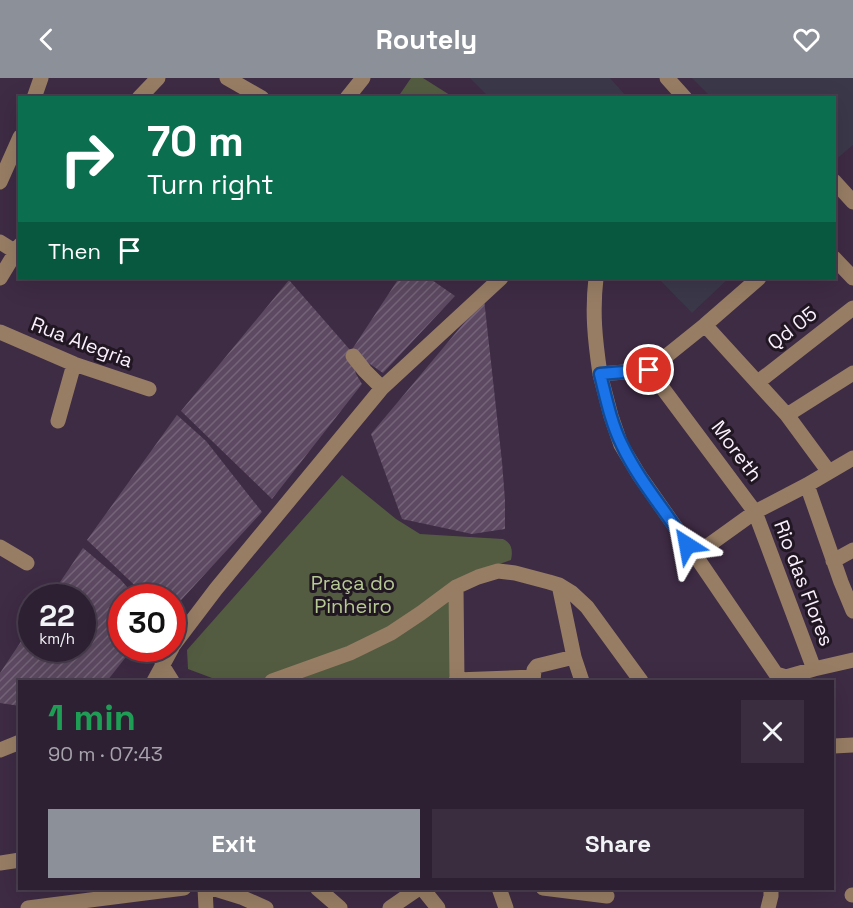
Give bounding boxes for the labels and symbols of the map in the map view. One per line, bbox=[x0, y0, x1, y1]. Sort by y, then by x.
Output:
street label: Qd 05 bbox=[762, 300, 822, 356]
street label: Rua Alegria bbox=[27, 311, 137, 373]
pin bbox=[623, 344, 674, 395]
street label: Moreth bbox=[706, 415, 768, 487]
position arrow bbox=[655, 513, 719, 577]
street label: Rio das Flores bbox=[768, 516, 840, 650]
park label: Praça do Pinheiro bbox=[311, 570, 395, 619]
speed limit sign: 30 bbox=[108, 584, 186, 662]

